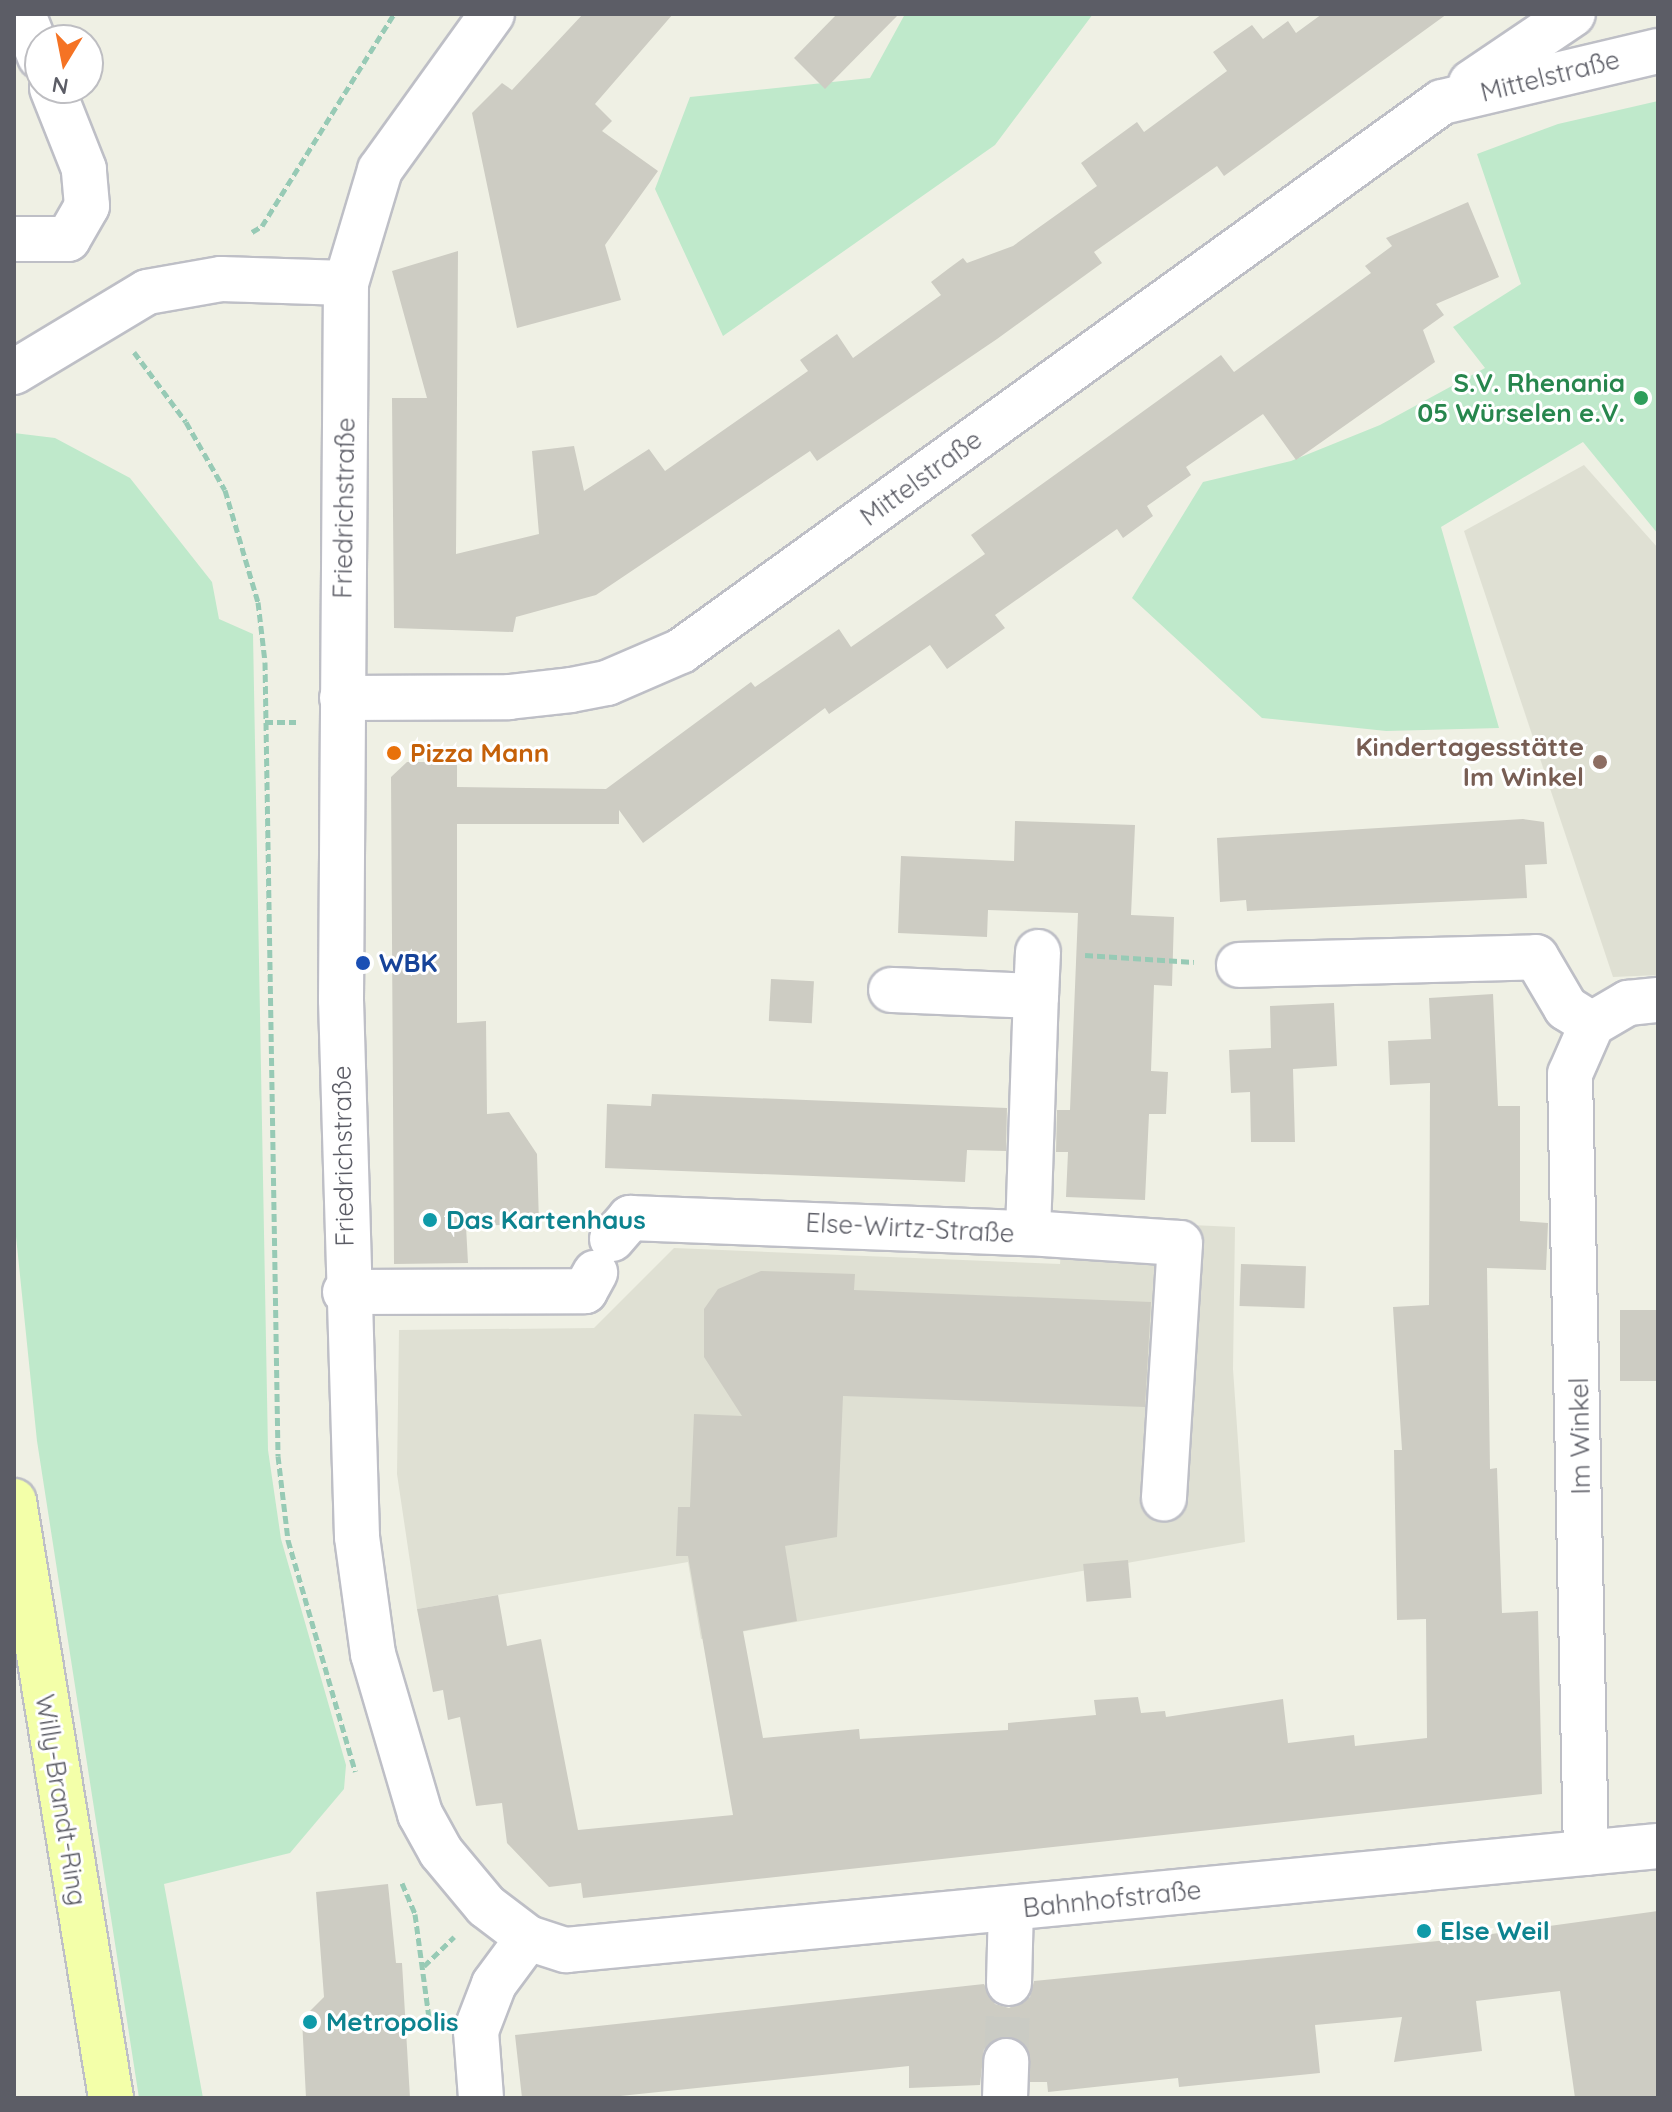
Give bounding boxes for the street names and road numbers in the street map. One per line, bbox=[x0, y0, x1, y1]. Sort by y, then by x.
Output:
street label: Mittelstraße bbox=[1477, 44, 1623, 108]
street label: Friedrichstraße bbox=[327, 417, 361, 599]
street label: Mittelstraße bbox=[854, 424, 988, 532]
street label: Friedrichstraße bbox=[326, 1065, 360, 1247]
street label: Else-Wirtz-Straße bbox=[805, 1207, 1015, 1249]
street label: Im Winkel bbox=[1563, 1377, 1597, 1495]
street label: Willy-Brandt-Ring bbox=[29, 1692, 93, 1908]
street label: Bahnhofstraße bbox=[1021, 1874, 1203, 1924]

